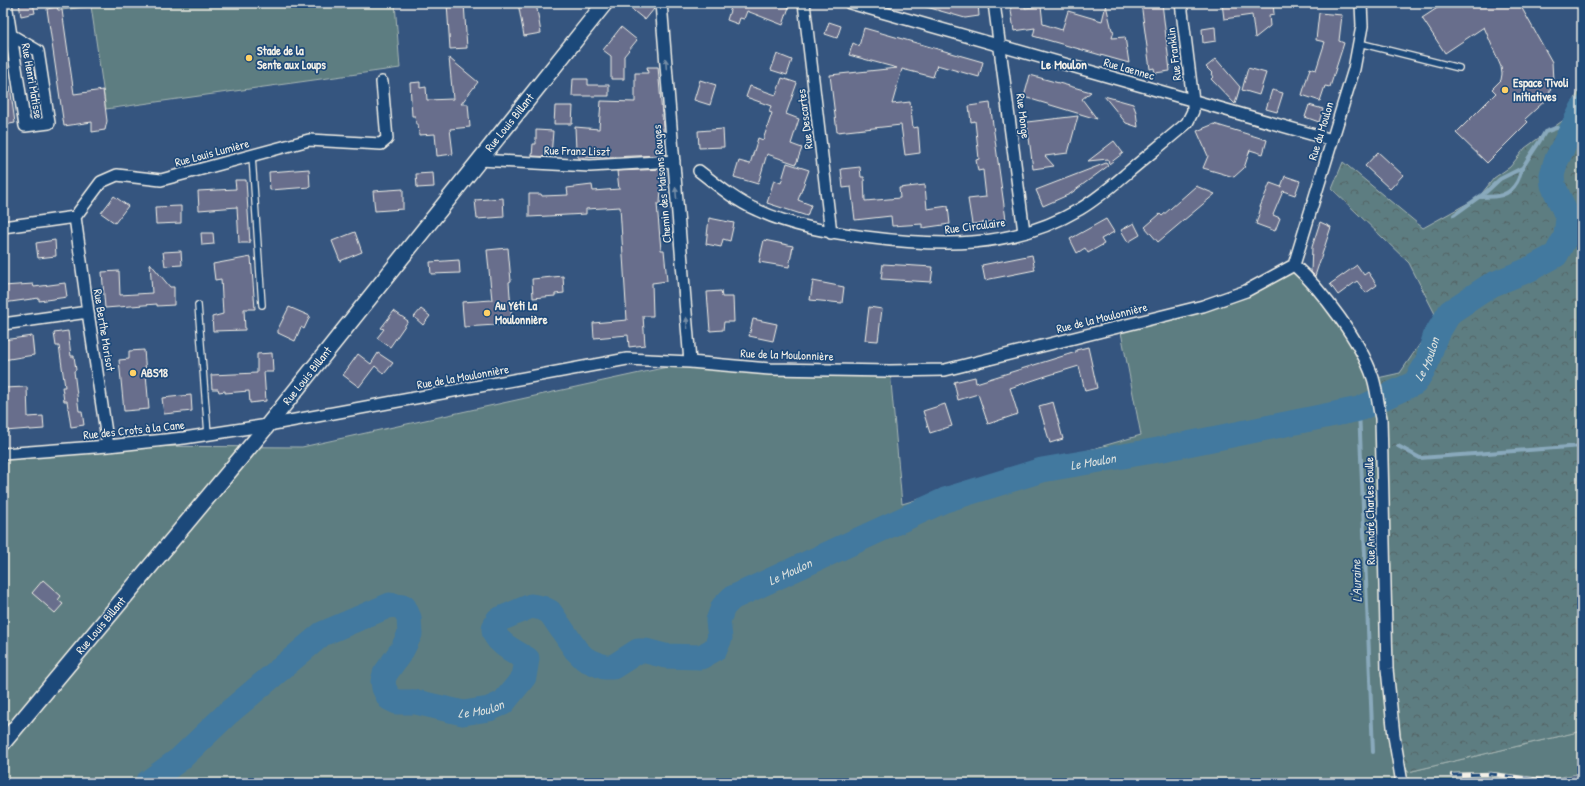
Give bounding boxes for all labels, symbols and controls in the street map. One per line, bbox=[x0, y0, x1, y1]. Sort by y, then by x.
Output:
street label: Rue Franklin bbox=[1162, 27, 1185, 82]
street label: Rue Henri Matisse bbox=[17, 42, 48, 120]
place label: Stade de la Sente aux Loups bbox=[257, 42, 326, 74]
marker: Stade de la Sente aux Loups bbox=[244, 53, 254, 63]
street label: Rue Laennec bbox=[1102, 53, 1157, 84]
district label: Le Moulon bbox=[1041, 55, 1087, 73]
one-way arrow bbox=[662, 58, 669, 70]
place label: Espace Tivoli Initiatives bbox=[1513, 74, 1569, 105]
marker: Espace Tivoli Initiatives bbox=[1500, 85, 1510, 95]
street label: Rue Descartes bbox=[792, 88, 817, 150]
street label: Rue Louis Billant bbox=[481, 89, 538, 155]
street label: Rue Monge bbox=[1012, 92, 1035, 140]
street label: Rue du Moulon bbox=[1304, 100, 1337, 162]
street label: Chemin des Maisons Rouges bbox=[648, 124, 675, 244]
street label: Rue Louis Lumière bbox=[173, 134, 251, 171]
street label: Rue Franz Liszt bbox=[544, 141, 611, 160]
one-way arrow bbox=[673, 187, 680, 200]
street label: Rue Circulaire bbox=[944, 213, 1007, 238]
street label: Rue Berthe Morisot bbox=[90, 288, 120, 373]
place label: Au Yéti La Moulonnière bbox=[495, 297, 548, 328]
street label: Rue de la Moulonnière bbox=[1055, 298, 1149, 337]
marker: Au Yéti La Moulonnière bbox=[482, 308, 492, 318]
one-way arrow bbox=[683, 317, 690, 329]
water label: Le Moulon bbox=[1409, 334, 1444, 384]
street label: Rue Louis Billant bbox=[278, 342, 336, 408]
street label: Rue de la Moulonnière bbox=[740, 344, 834, 365]
street label: Rue de la Moulonnière bbox=[416, 360, 510, 393]
place label: ABS18 bbox=[141, 364, 169, 381]
marker: ABS18 bbox=[128, 368, 138, 378]
street label: Rue des Crots à la Cane bbox=[82, 416, 186, 443]
water label: Le Moulon bbox=[1069, 448, 1118, 474]
street label: Rue André Charles Boulle bbox=[1360, 457, 1379, 565]
water label: Le Moulon bbox=[765, 553, 815, 589]
water label: L'Auraine bbox=[1346, 559, 1366, 603]
street label: Rue Louis Billant bbox=[72, 592, 130, 658]
water label: Le Moulon bbox=[457, 694, 508, 722]

